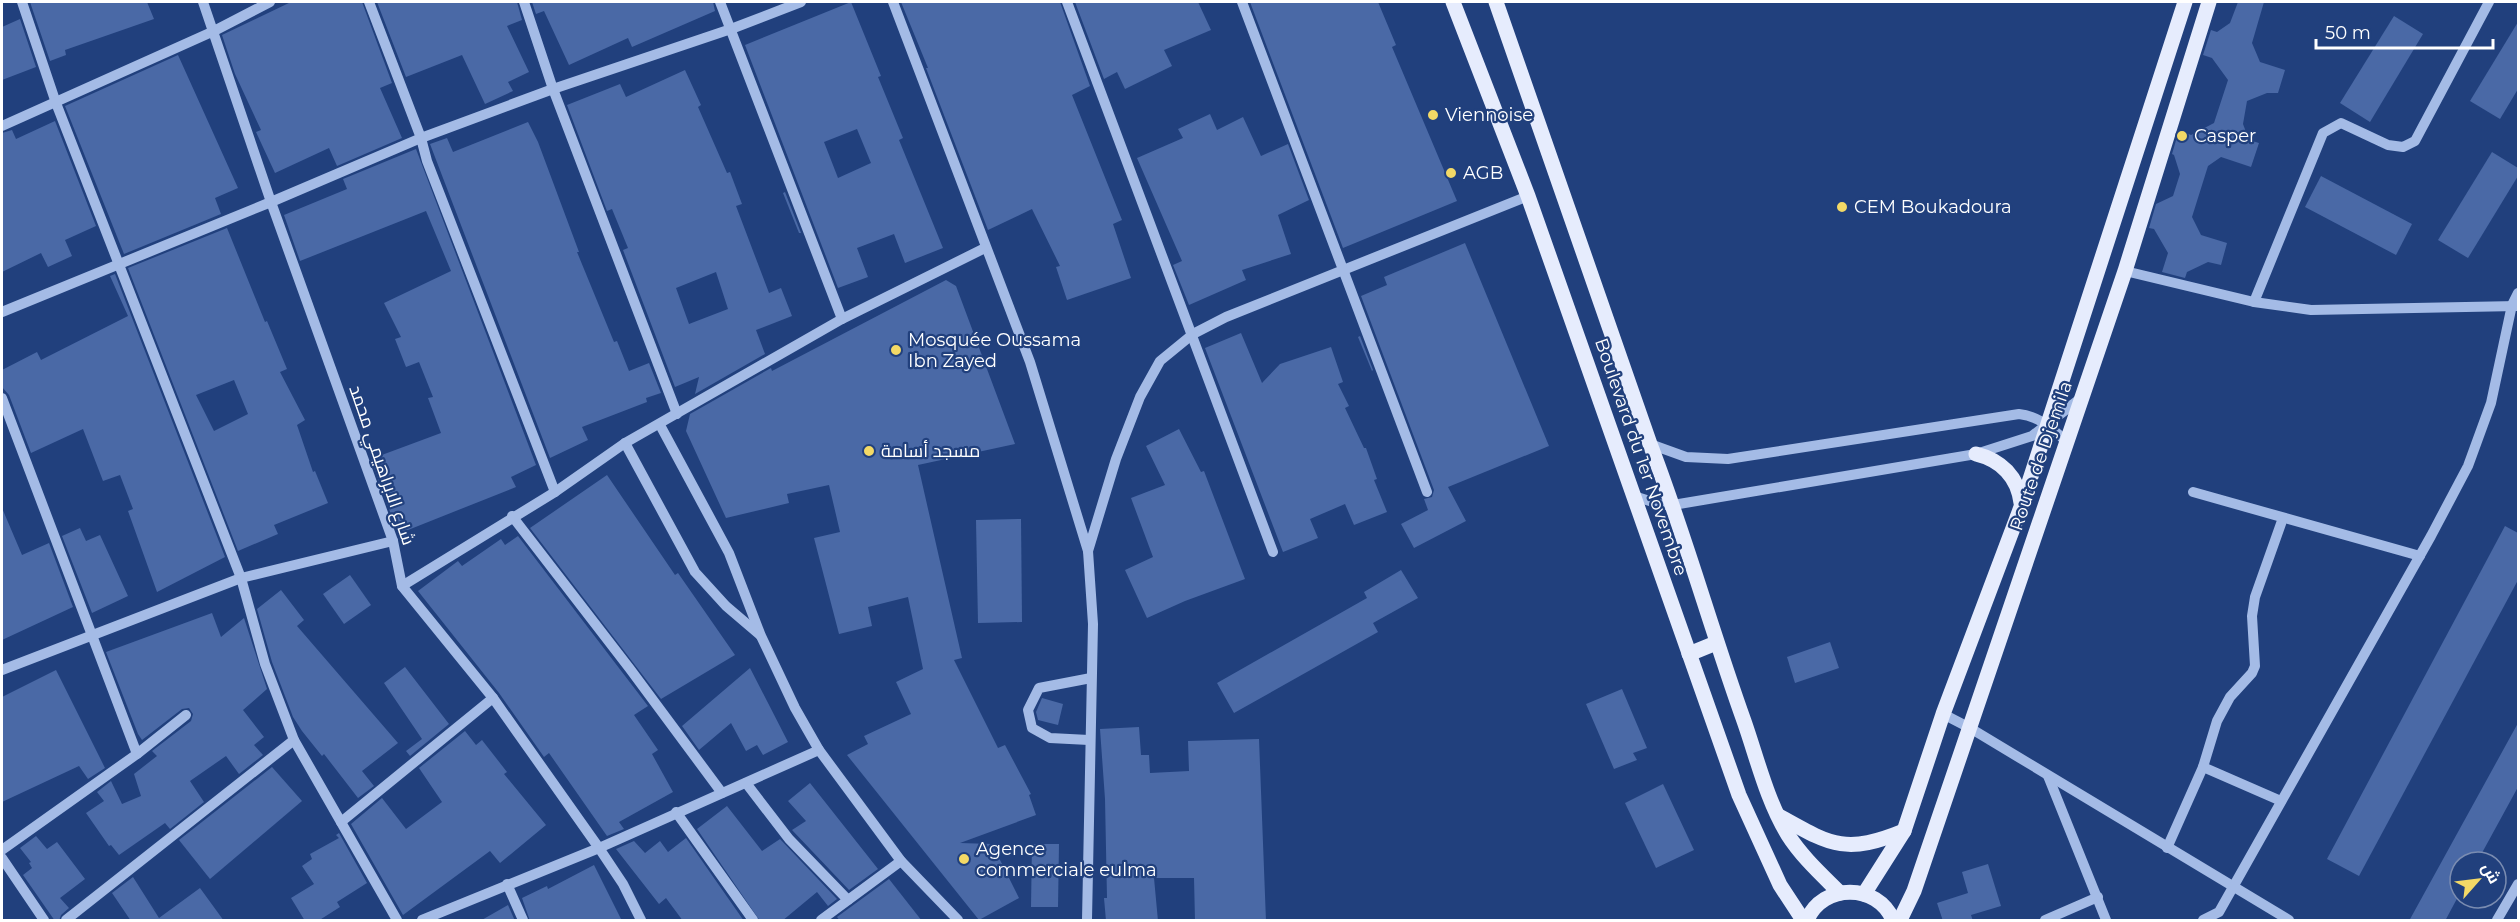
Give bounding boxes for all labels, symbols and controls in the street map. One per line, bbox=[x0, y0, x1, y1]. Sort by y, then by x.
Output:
scale bar bbox=[2316, 12, 2493, 50]
text: 50 m bbox=[2325, 22, 2371, 44]
place label: Viennoise bbox=[1445, 104, 1533, 126]
marker: Viennoise bbox=[1426, 108, 1440, 122]
place label: Casper bbox=[2194, 125, 2256, 147]
marker: Casper bbox=[2175, 129, 2189, 143]
place label: AGB bbox=[1463, 162, 1503, 184]
marker: AGB bbox=[1444, 166, 1458, 180]
place label: CEM Boukadoura bbox=[1854, 196, 2012, 218]
marker: CEM Boukadoura bbox=[1835, 200, 1849, 214]
place label: Mosquée Oussama Ibn Zayed bbox=[908, 329, 1081, 372]
street label: Boulevard du 1er Novembre bbox=[1590, 335, 1692, 579]
marker: Mosquée Oussama Ibn Zayed bbox=[889, 343, 903, 357]
street label: Route de Djemila bbox=[2005, 378, 2077, 534]
street label: شارع الابراهيمي محمد bbox=[341, 382, 420, 549]
place label: مسجد أسامة bbox=[881, 440, 980, 462]
marker: مسجد أسامة bbox=[862, 444, 876, 458]
place label: Agence commerciale eulma bbox=[976, 838, 1157, 881]
north arrow bbox=[2448, 850, 2508, 910]
marker: Agence commerciale eulma bbox=[957, 852, 971, 866]
text: ش bbox=[2478, 860, 2504, 887]

